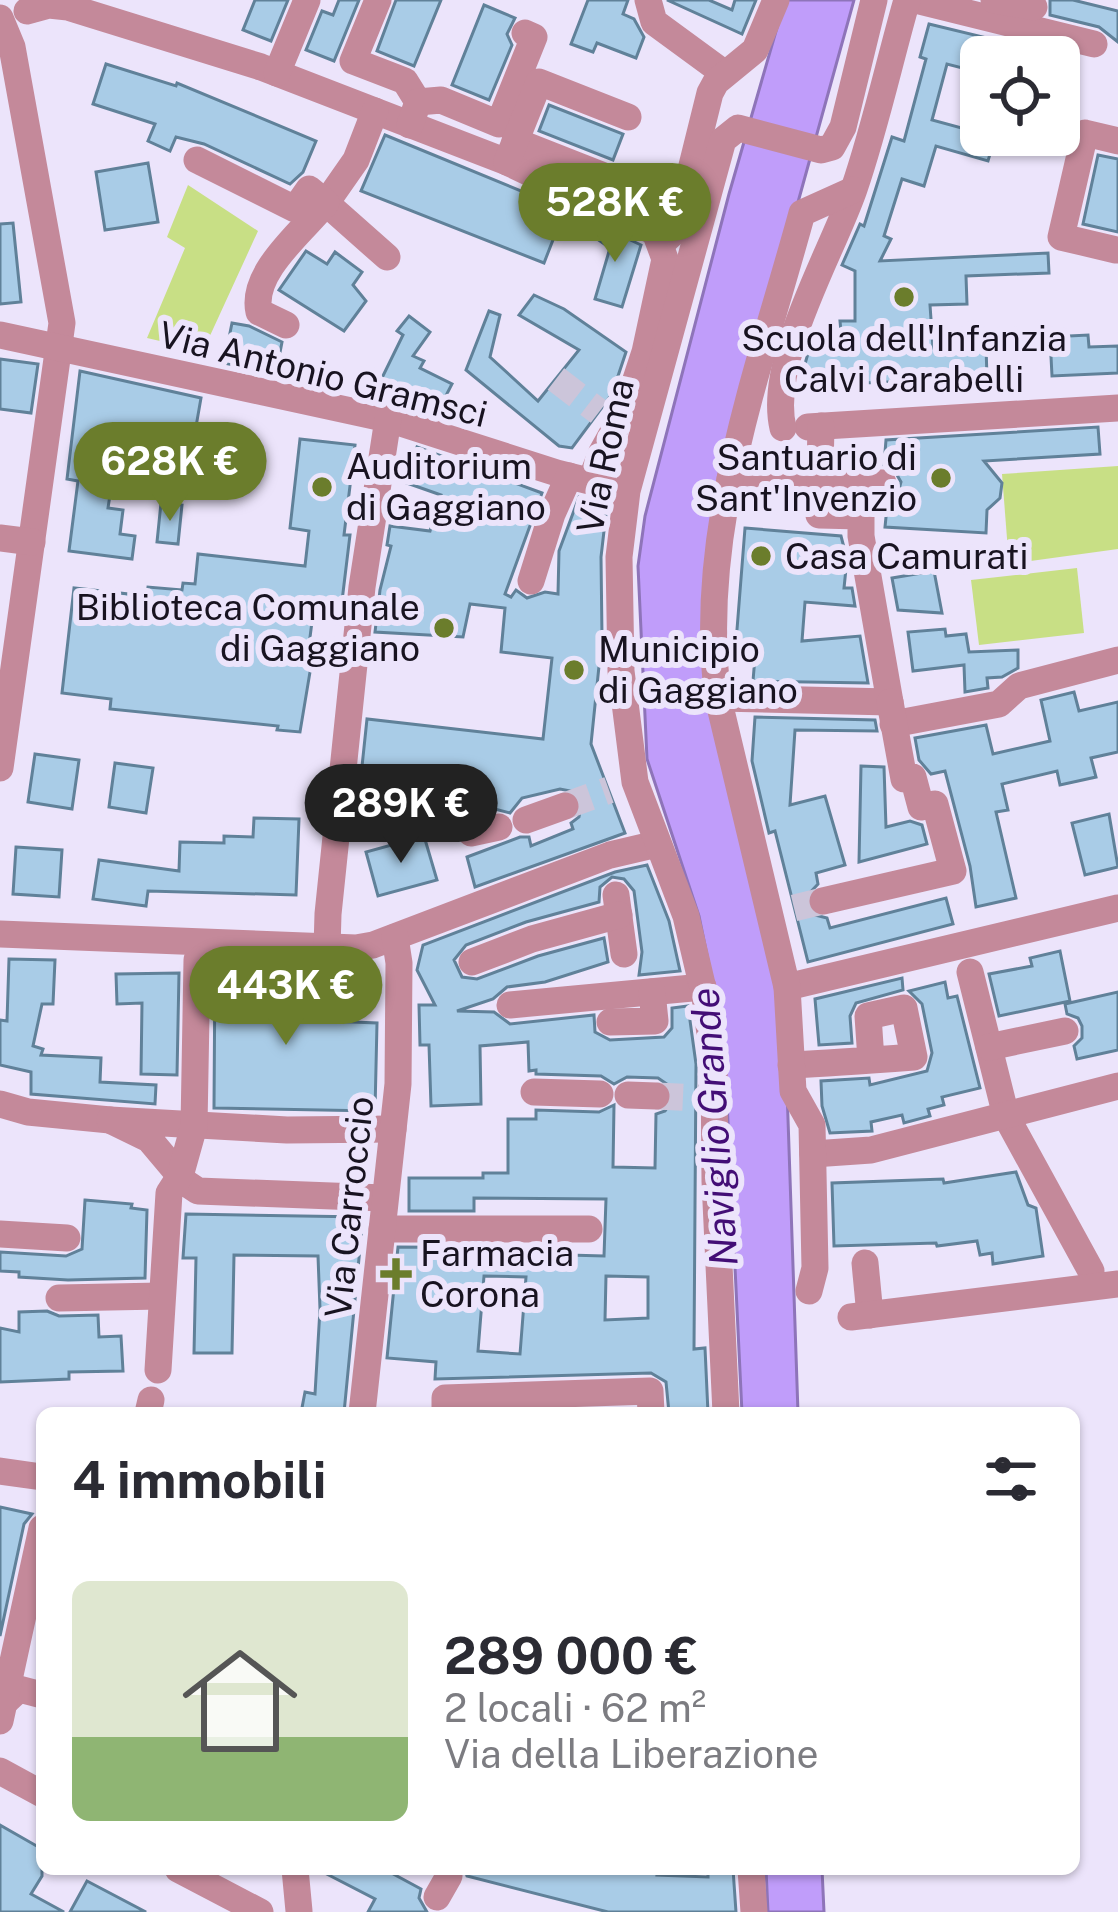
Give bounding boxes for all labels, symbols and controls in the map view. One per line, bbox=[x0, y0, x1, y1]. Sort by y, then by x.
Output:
map controls bbox=[960, 36, 1080, 156]
button: locate bbox=[960, 36, 1080, 156]
pin: 528K € bbox=[517, 163, 713, 265]
text: 528K € bbox=[545, 179, 685, 225]
marker: Scuola dell'Infanzia Calvi Carabelli bbox=[891, 284, 917, 310]
street label: Via Antonio Gramsci bbox=[154, 313, 492, 435]
place label: Scuola dell'Infanzia Calvi Carabelli bbox=[741, 317, 1067, 400]
street label: Via Roma bbox=[568, 375, 642, 537]
pin: 628K € bbox=[72, 422, 268, 524]
place label: Santuario di Sant'Invenzio bbox=[695, 436, 917, 519]
text: 628K € bbox=[101, 438, 239, 484]
place label: Auditorium di Gaggiano bbox=[346, 445, 546, 528]
marker: Santuario di Sant'Invenzio bbox=[928, 465, 954, 491]
marker: Auditorium di Gaggiano bbox=[309, 474, 335, 500]
place label: Casa Camurati bbox=[785, 535, 1028, 577]
marker: Casa Camurati bbox=[748, 543, 774, 569]
place label: Biblioteca Comunale di Gaggiano bbox=[76, 586, 420, 669]
marker: Biblioteca Comunale di Gaggiano bbox=[431, 615, 457, 641]
place label: Municipio di Gaggiano bbox=[598, 628, 798, 711]
marker: Municipio di Gaggiano bbox=[561, 657, 587, 683]
pin: 289K € bbox=[303, 764, 499, 866]
text: 289K € bbox=[332, 780, 470, 826]
pin: 443K € bbox=[188, 946, 384, 1048]
text: 443K € bbox=[216, 962, 356, 1008]
water label: Naviglio Grande bbox=[681, 986, 747, 1268]
street label: Via Carroccio bbox=[316, 1094, 382, 1320]
place label: Farmacia Corona bbox=[420, 1232, 574, 1315]
marker: Farmacia Corona bbox=[383, 1261, 409, 1287]
icon: filters bbox=[978, 1446, 1044, 1512]
text: 4 immobili bbox=[72, 1450, 326, 1509]
text: 289 000 € bbox=[444, 1626, 699, 1685]
icon: home bbox=[168, 1629, 312, 1773]
text: 2 locali · 62 m² bbox=[444, 1685, 706, 1731]
text: Via della Liberazione bbox=[444, 1731, 819, 1777]

